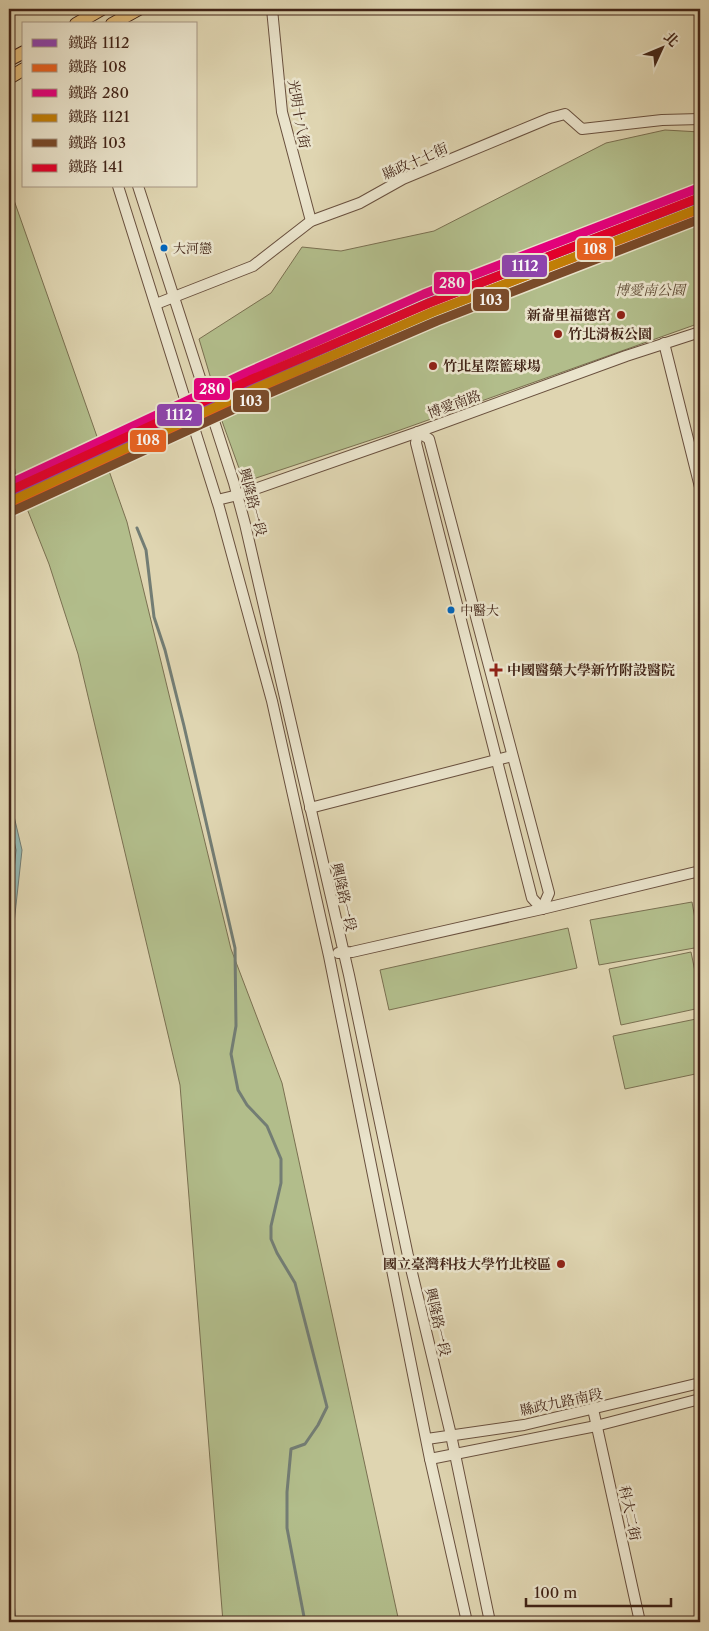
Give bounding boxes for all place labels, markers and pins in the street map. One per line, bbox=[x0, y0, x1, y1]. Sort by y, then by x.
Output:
place label: 大河戀 bbox=[173, 240, 212, 256]
marker: 大河戀 bbox=[159, 243, 169, 253]
place label: 新崙里福德宮 bbox=[527, 306, 611, 324]
marker: 新崙里福德宮 bbox=[615, 309, 627, 321]
place label: 竹北滑板公園 bbox=[568, 325, 652, 343]
marker: 竹北滑板公園 bbox=[552, 328, 564, 340]
place label: 竹北星際籃球場 bbox=[443, 357, 541, 375]
marker: 竹北星際籃球場 bbox=[427, 360, 439, 372]
place label: 中醫大 bbox=[460, 602, 499, 618]
marker: 中醫大 bbox=[446, 605, 456, 615]
place label: 中國醫藥大學新竹附設醫院 bbox=[507, 661, 675, 679]
marker: 中國醫藥大學新竹附設醫院 bbox=[489, 663, 503, 677]
place label: 國立臺灣科技大學竹北校區 bbox=[383, 1255, 551, 1273]
marker: 國立臺灣科技大學竹北校區 bbox=[555, 1258, 567, 1270]

